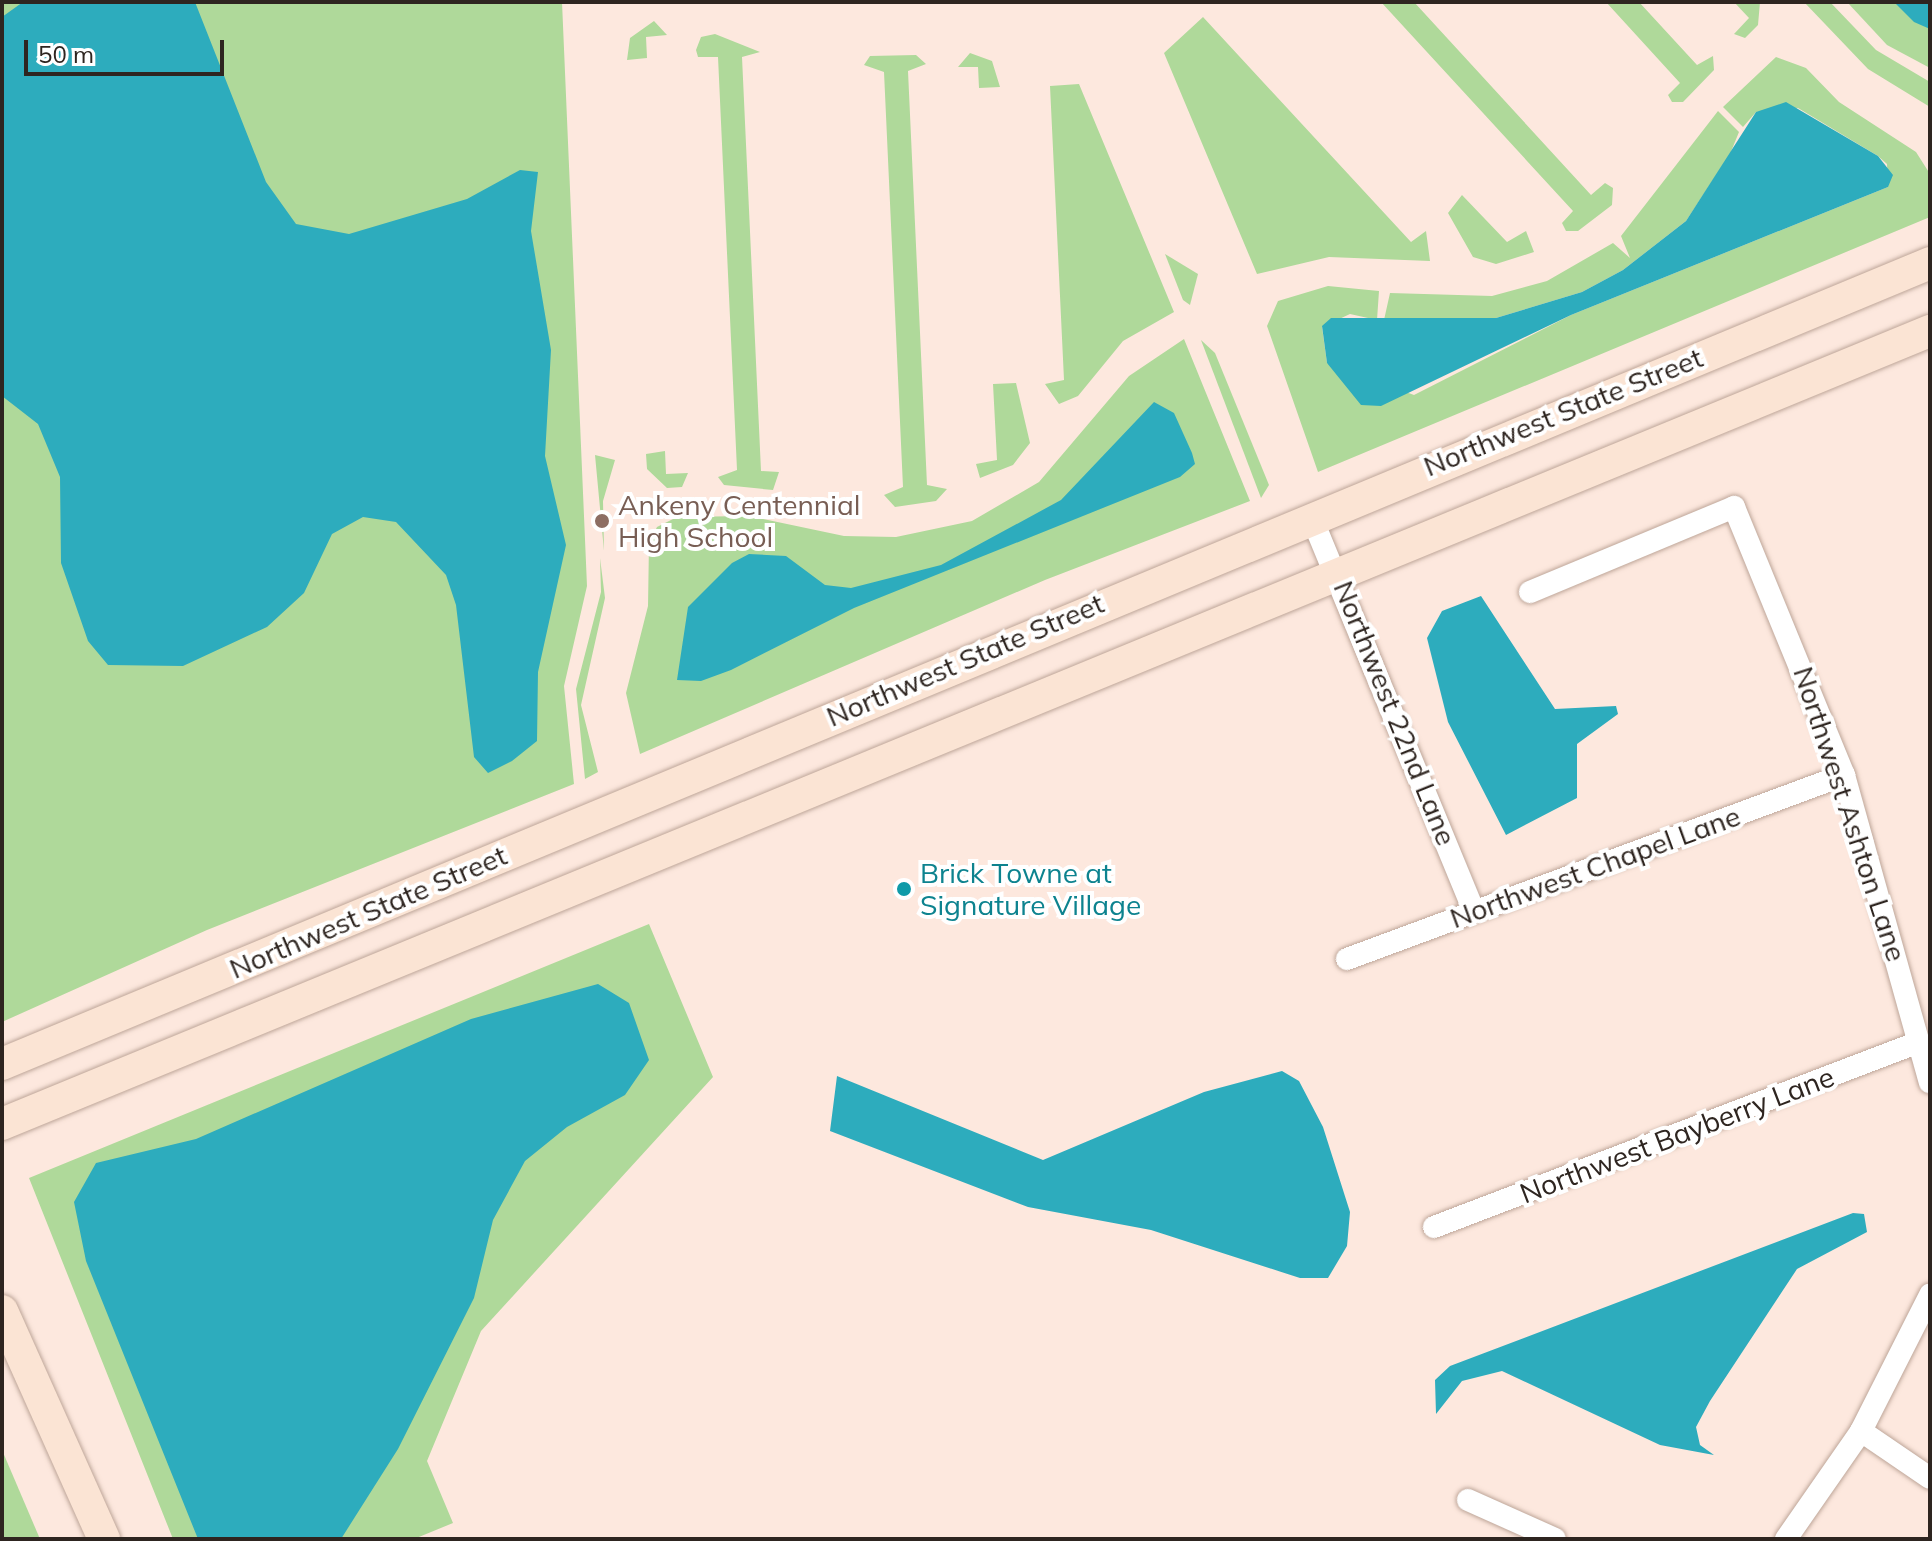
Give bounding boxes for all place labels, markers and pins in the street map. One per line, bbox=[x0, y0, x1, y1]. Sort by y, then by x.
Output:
place label: Ankeny Centennial High School bbox=[618, 488, 860, 554]
marker: Ankeny Centennial High School bbox=[593, 512, 611, 530]
place label: Brick Towne at Signature Village bbox=[920, 856, 1141, 922]
marker: Brick Towne at Signature Village bbox=[895, 880, 913, 898]

